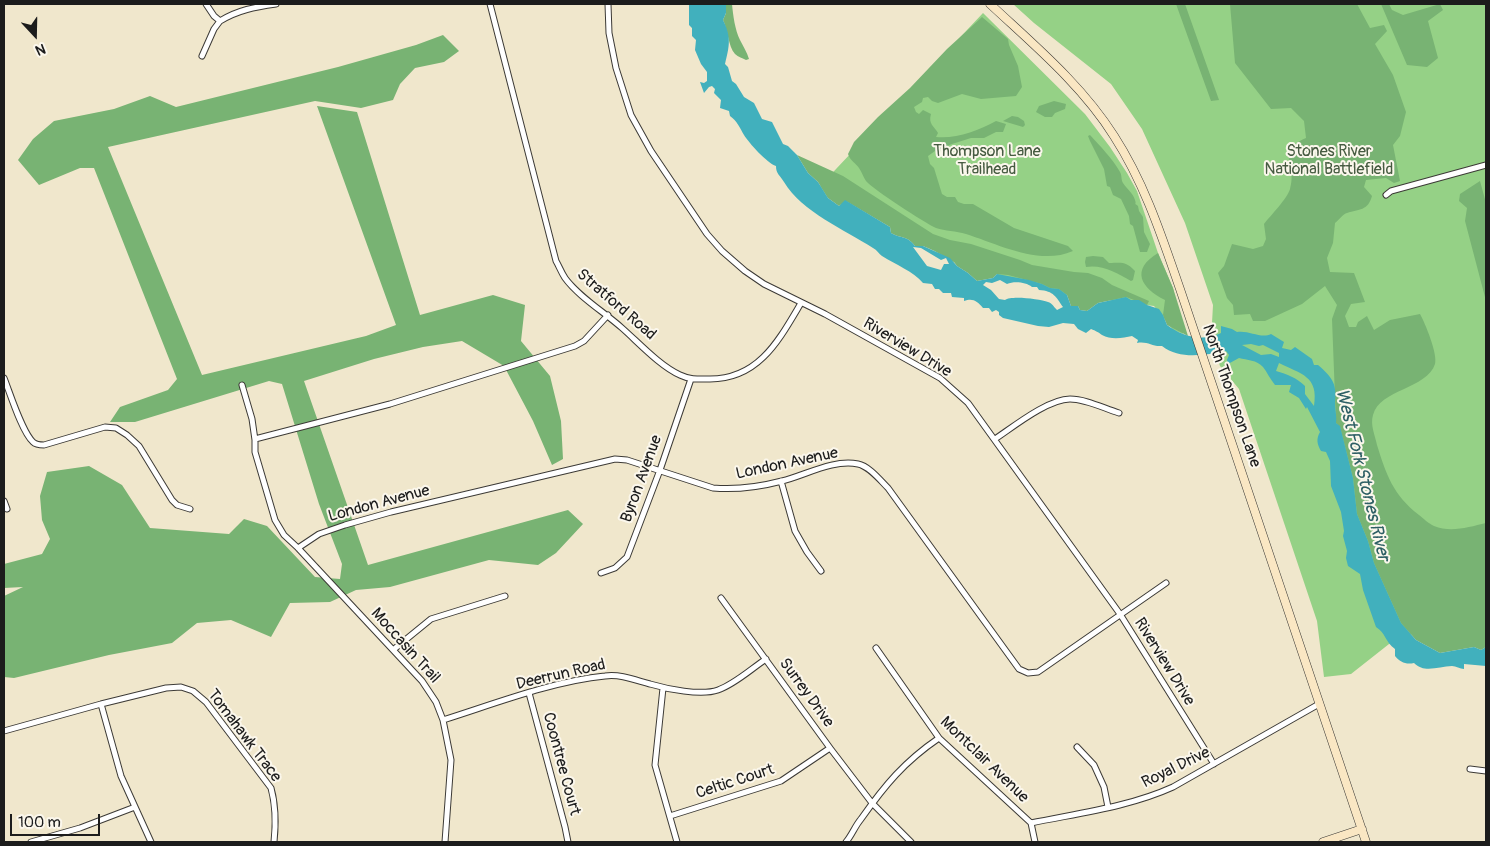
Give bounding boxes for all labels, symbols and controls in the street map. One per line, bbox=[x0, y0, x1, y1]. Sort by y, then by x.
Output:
north arrow bbox=[10, 10, 60, 60]
text: N bbox=[33, 40, 48, 59]
park label: Thompson Lane Trailhead bbox=[933, 142, 1041, 180]
park label: Stones River National Battlefield bbox=[1265, 142, 1393, 180]
street label: Stratford Road bbox=[572, 265, 660, 345]
street label: Riverview Drive bbox=[859, 314, 955, 382]
street label: North Thompson Lane bbox=[1198, 322, 1264, 470]
water label: West Fork Stones River bbox=[1330, 387, 1394, 563]
street label: Byron Avenue bbox=[617, 433, 667, 525]
street label: London Avenue bbox=[734, 444, 840, 484]
street label: London Avenue bbox=[326, 481, 432, 527]
street label: Moccasin Trail bbox=[366, 605, 444, 687]
street label: Riverview Drive bbox=[1129, 615, 1199, 709]
street label: Deerrun Road bbox=[515, 655, 607, 695]
street label: Surrey Drive bbox=[774, 655, 838, 731]
street label: Tomahawk Trace bbox=[203, 686, 285, 786]
street label: Coontree Court bbox=[538, 711, 584, 817]
street label: Montclair Avenue bbox=[936, 713, 1032, 807]
street label: Royal Drive bbox=[1139, 743, 1213, 793]
street label: Celtic Court bbox=[693, 760, 777, 804]
scale bar bbox=[12, 804, 102, 836]
text: 100 m bbox=[18, 813, 61, 832]

